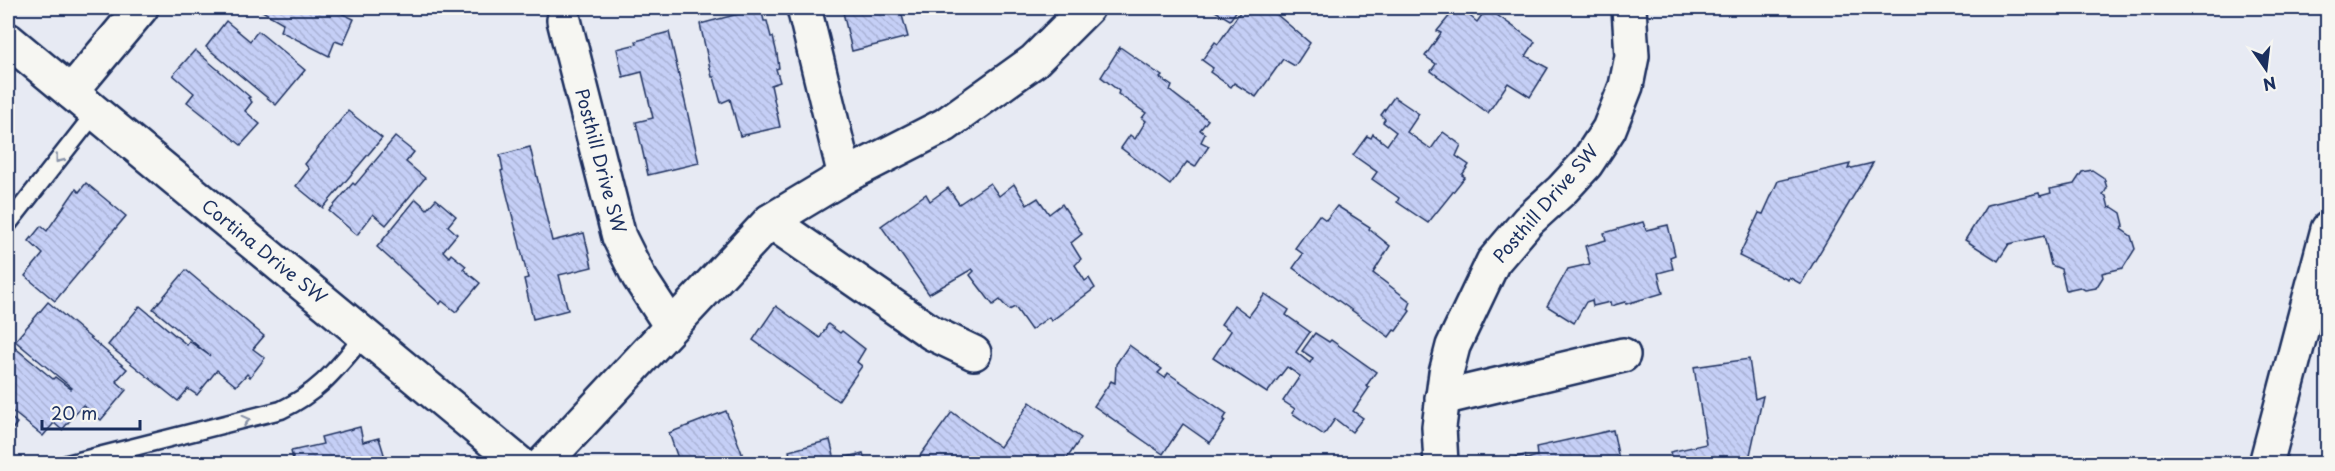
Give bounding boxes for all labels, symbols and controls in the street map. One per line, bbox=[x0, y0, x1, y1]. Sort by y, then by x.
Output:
north arrow bbox=[2236, 39, 2296, 99]
text: N bbox=[2261, 71, 2279, 98]
street label: Posthill Drive SW bbox=[569, 85, 634, 237]
street label: Posthill Drive SW bbox=[1486, 138, 1604, 268]
one-way arrow bbox=[55, 152, 66, 163]
street label: Cortina Drive SW bbox=[196, 192, 333, 310]
scale bar bbox=[42, 393, 140, 431]
text: 20 m bbox=[51, 399, 97, 426]
one-way arrow bbox=[241, 414, 251, 427]

